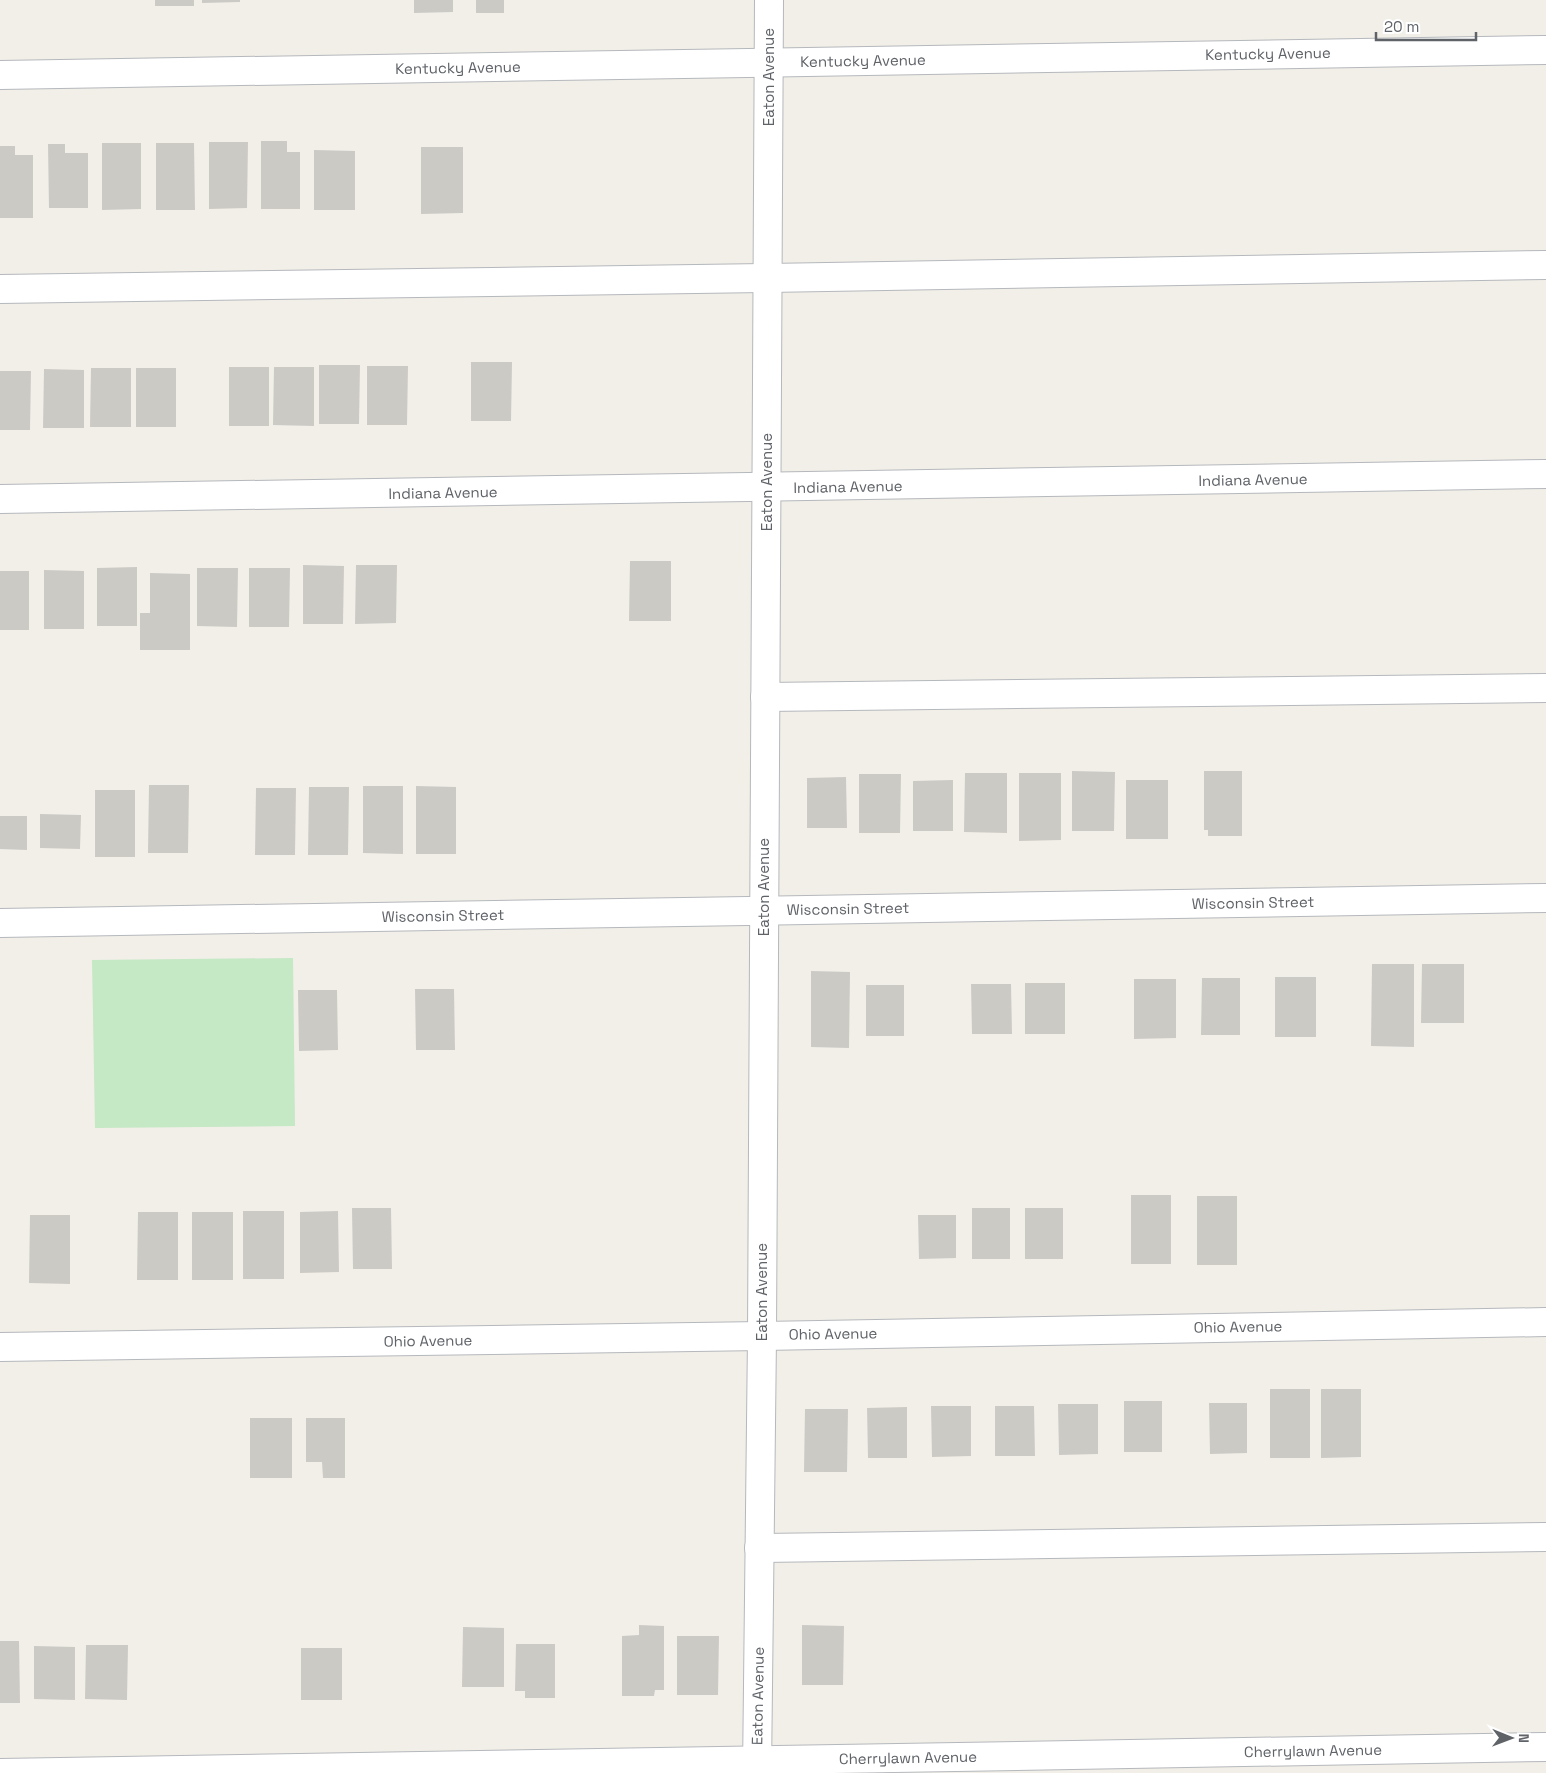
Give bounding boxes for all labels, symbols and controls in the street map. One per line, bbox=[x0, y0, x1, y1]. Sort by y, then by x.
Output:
scale bar bbox=[1376, 10, 1476, 42]
text: 20 m bbox=[1384, 17, 1419, 36]
street label: Eaton Avenue bbox=[759, 28, 778, 126]
street label: Kentucky Avenue bbox=[1205, 43, 1331, 64]
street label: Kentucky Avenue bbox=[800, 50, 926, 71]
street label: Kentucky Avenue bbox=[395, 57, 521, 78]
street label: Eaton Avenue bbox=[757, 433, 776, 531]
street label: Indiana Avenue bbox=[1198, 469, 1308, 490]
street label: Indiana Avenue bbox=[793, 476, 903, 497]
street label: Indiana Avenue bbox=[388, 482, 498, 503]
street label: Eaton Avenue bbox=[754, 838, 773, 936]
street label: Wisconsin Street bbox=[1192, 892, 1315, 913]
street label: Wisconsin Street bbox=[787, 898, 910, 919]
street label: Wisconsin Street bbox=[382, 905, 505, 926]
street label: Eaton Avenue bbox=[752, 1243, 771, 1341]
street label: Ohio Avenue bbox=[1193, 1316, 1283, 1337]
street label: Ohio Avenue bbox=[788, 1323, 878, 1344]
street label: Ohio Avenue bbox=[383, 1330, 473, 1351]
street label: Eaton Avenue bbox=[747, 1647, 768, 1745]
north arrow bbox=[1486, 1713, 1536, 1763]
text: N bbox=[1515, 1733, 1533, 1743]
street label: Cherrylawn Avenue bbox=[1244, 1740, 1382, 1761]
street label: Cherrylawn Avenue bbox=[839, 1747, 977, 1768]

